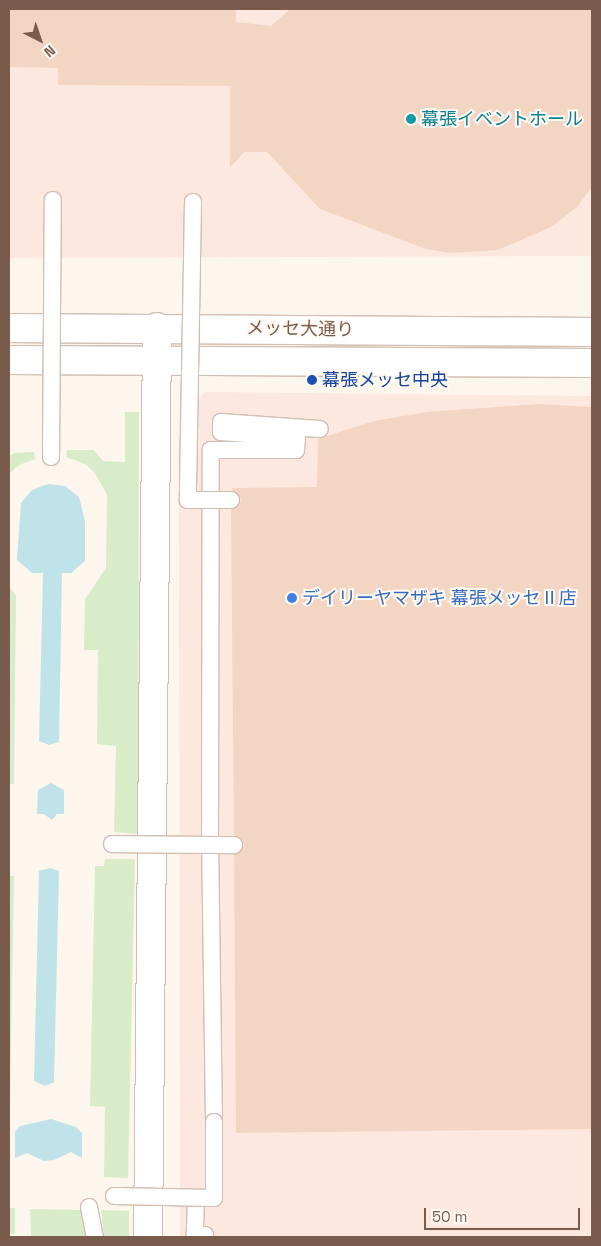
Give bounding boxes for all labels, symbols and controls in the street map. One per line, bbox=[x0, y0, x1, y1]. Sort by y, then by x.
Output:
north arrow bbox=[15, 15, 65, 65]
text: N bbox=[40, 41, 59, 61]
place label: 幕張イベントホール bbox=[421, 108, 583, 130]
marker: 幕張イベントホール bbox=[405, 113, 417, 125]
street label: メッセ大通り bbox=[246, 317, 354, 341]
place label: 幕張メッセ中央 bbox=[322, 369, 448, 391]
marker: 幕張メッセ中央 bbox=[306, 374, 318, 386]
place label: デイリーヤマザキ 幕張メッセⅡ店 bbox=[302, 587, 577, 609]
marker: デイリーヤマザキ 幕張メッセⅡ店 bbox=[286, 592, 298, 604]
scale bar bbox=[426, 1198, 582, 1230]
text: 50 m bbox=[432, 1207, 467, 1226]

